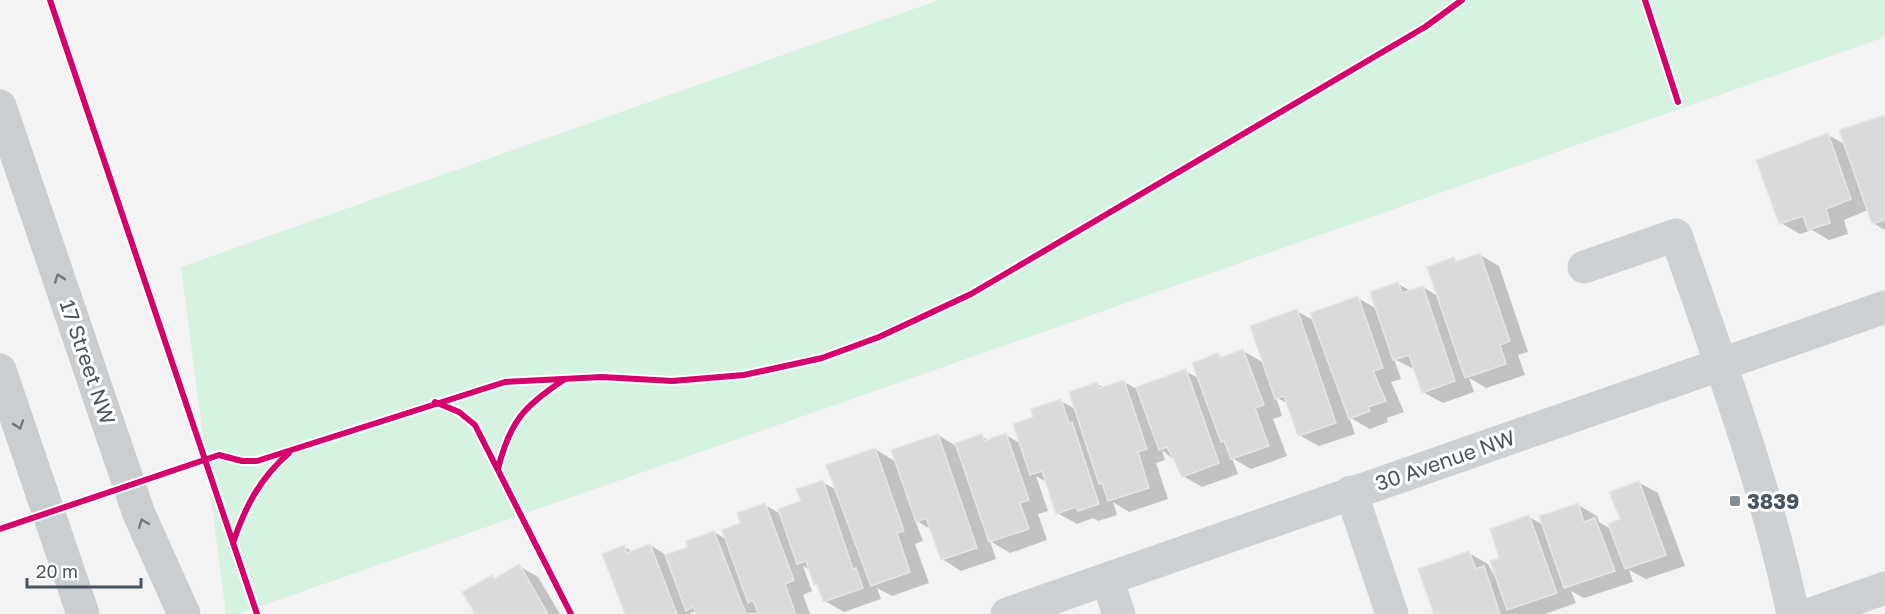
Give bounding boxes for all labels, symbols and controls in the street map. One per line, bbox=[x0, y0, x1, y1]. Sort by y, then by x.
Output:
one-way arrow bbox=[54, 274, 66, 284]
street label: 17 Street NW bbox=[55, 296, 121, 428]
one-way arrow bbox=[11, 419, 24, 430]
street label: 30 Avenue NW bbox=[1372, 424, 1518, 496]
place label: 3839 bbox=[1747, 488, 1799, 514]
marker: 3839 bbox=[1728, 494, 1742, 508]
one-way arrow bbox=[138, 518, 150, 529]
scale bar bbox=[27, 551, 141, 589]
text: 20 m bbox=[36, 560, 78, 582]

